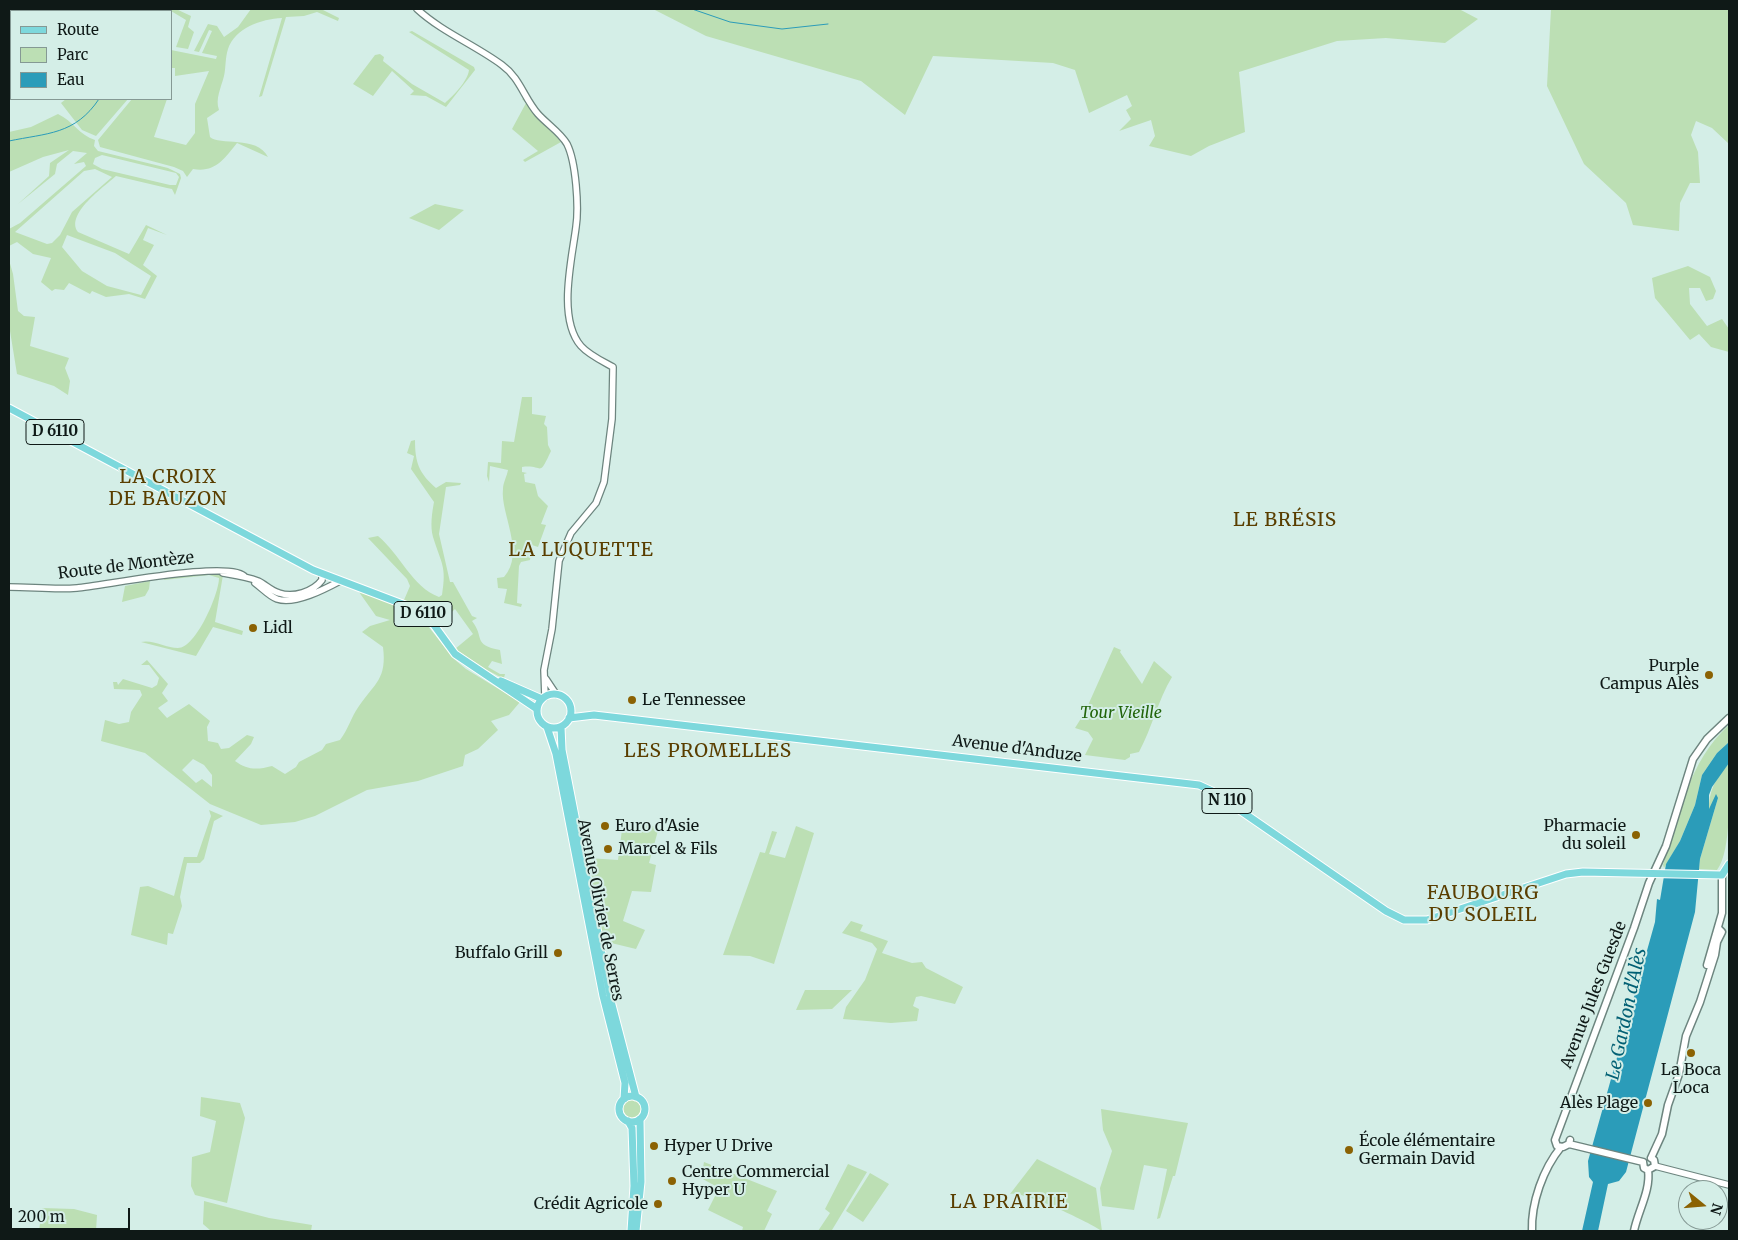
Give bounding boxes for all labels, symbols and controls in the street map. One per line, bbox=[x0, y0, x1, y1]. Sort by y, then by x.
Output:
legend bbox=[10, 10, 172, 100]
text: Route bbox=[57, 20, 99, 39]
text: Parc bbox=[57, 45, 88, 64]
text: Eau bbox=[57, 70, 84, 89]
road number: D 6110 bbox=[26, 420, 84, 444]
district label: LA CROIX DE BAUZON bbox=[107, 467, 229, 511]
district label: LE BRÉSIS bbox=[1232, 510, 1338, 532]
district label: LA LUQUETTE bbox=[507, 540, 655, 562]
street label: Route de Montèze bbox=[57, 548, 195, 584]
road number: D 6110 bbox=[394, 602, 452, 626]
place label: Lidl bbox=[263, 618, 293, 638]
marker: Lidl bbox=[247, 622, 259, 634]
place label: Purple Campus Alès bbox=[1600, 656, 1699, 694]
marker: Purple Campus Alès bbox=[1703, 669, 1715, 681]
place label: Le Tennessee bbox=[642, 690, 746, 710]
marker: Le Tennessee bbox=[626, 694, 638, 706]
park label: Tour Vieille bbox=[1080, 703, 1162, 723]
street label: Avenue d'Anduze bbox=[951, 732, 1083, 766]
district label: LES PROMELLES bbox=[622, 741, 794, 763]
road number: N 110 bbox=[1202, 788, 1252, 814]
place label: Euro d'Asie bbox=[615, 816, 699, 836]
place label: Pharmacie du soleil bbox=[1544, 816, 1626, 854]
street label: Avenue Olivier de Serres bbox=[573, 817, 627, 1003]
marker: Euro d'Asie bbox=[599, 820, 611, 832]
marker: Pharmacie du soleil bbox=[1630, 829, 1642, 841]
place label: Marcel & Fils bbox=[618, 839, 718, 859]
marker: Marcel & Fils bbox=[602, 843, 614, 855]
district label: FAUBOURG DU SOLEIL bbox=[1426, 883, 1540, 927]
street label: Avenue Jules Guesde bbox=[1557, 919, 1631, 1071]
place label: Buffalo Grill bbox=[455, 943, 548, 963]
water label: Le Gardon d'Alès bbox=[1602, 946, 1652, 1082]
marker: Buffalo Grill bbox=[552, 947, 564, 959]
marker: La Boca Loca bbox=[1685, 1047, 1697, 1059]
place label: La Boca Loca bbox=[1661, 1060, 1721, 1098]
place label: Alès Plage bbox=[1560, 1093, 1638, 1113]
marker: Alès Plage bbox=[1642, 1097, 1654, 1109]
place label: École élémentaire Germain David bbox=[1359, 1131, 1495, 1169]
place label: Hyper U Drive bbox=[664, 1136, 773, 1156]
marker: Hyper U Drive bbox=[648, 1140, 660, 1152]
marker: École élémentaire Germain David bbox=[1343, 1144, 1355, 1156]
place label: Centre Commercial Hyper U bbox=[682, 1162, 829, 1200]
marker: Centre Commercial Hyper U bbox=[666, 1175, 678, 1187]
north arrow bbox=[1678, 1180, 1728, 1230]
district label: LA PRAIRIE bbox=[948, 1192, 1070, 1214]
place label: Crédit Agricole bbox=[534, 1194, 648, 1214]
scale bar bbox=[12, 1198, 132, 1230]
marker: Crédit Agricole bbox=[652, 1198, 664, 1210]
text: N bbox=[1706, 1201, 1727, 1217]
text: 200 m bbox=[18, 1207, 65, 1226]

